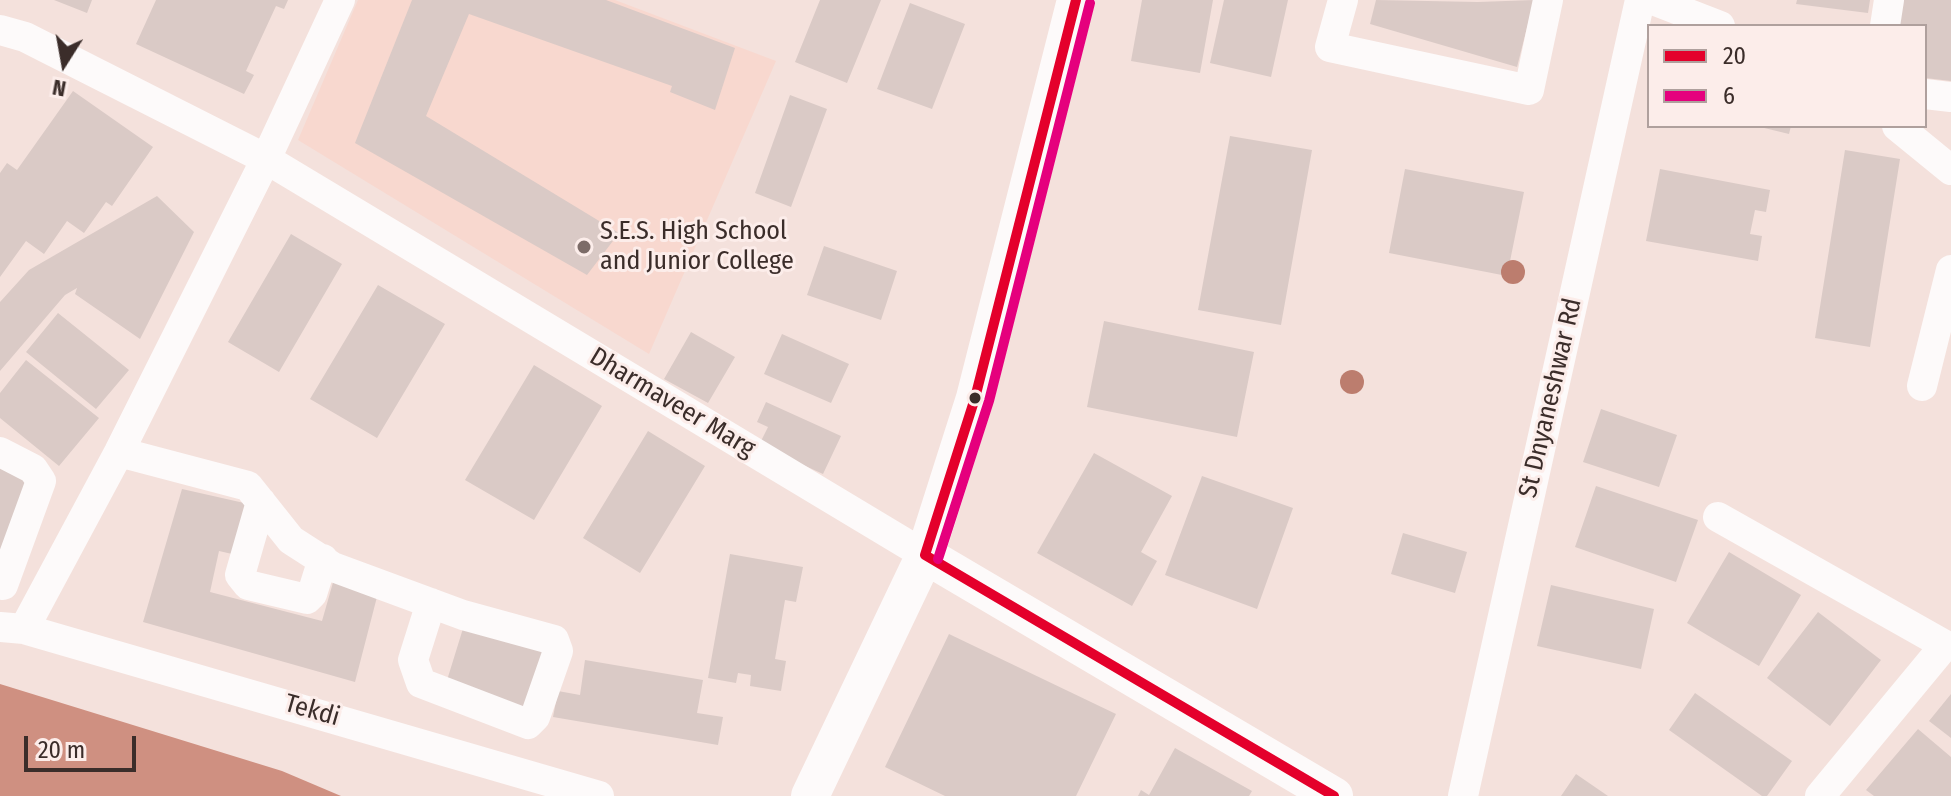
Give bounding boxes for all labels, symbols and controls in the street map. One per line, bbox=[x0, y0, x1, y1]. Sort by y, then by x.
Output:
north arrow bbox=[24, 24, 104, 104]
legend bbox=[1647, 24, 1927, 128]
text: 20 bbox=[1723, 42, 1746, 70]
text: N bbox=[50, 74, 68, 103]
text: 6 bbox=[1723, 82, 1735, 110]
place label: S.E.S. High School and Junior College bbox=[600, 216, 794, 278]
marker: S.E.S. High School and Junior College bbox=[575, 238, 593, 256]
street label: St Dnyaneshwar Rd bbox=[1513, 295, 1589, 501]
street label: Dharmaveer Marg bbox=[584, 341, 760, 465]
unlabelled marker bbox=[967, 390, 983, 406]
street label: Tekdi bbox=[281, 688, 343, 734]
scale bar bbox=[28, 720, 140, 770]
text: 20 m bbox=[38, 736, 85, 764]

